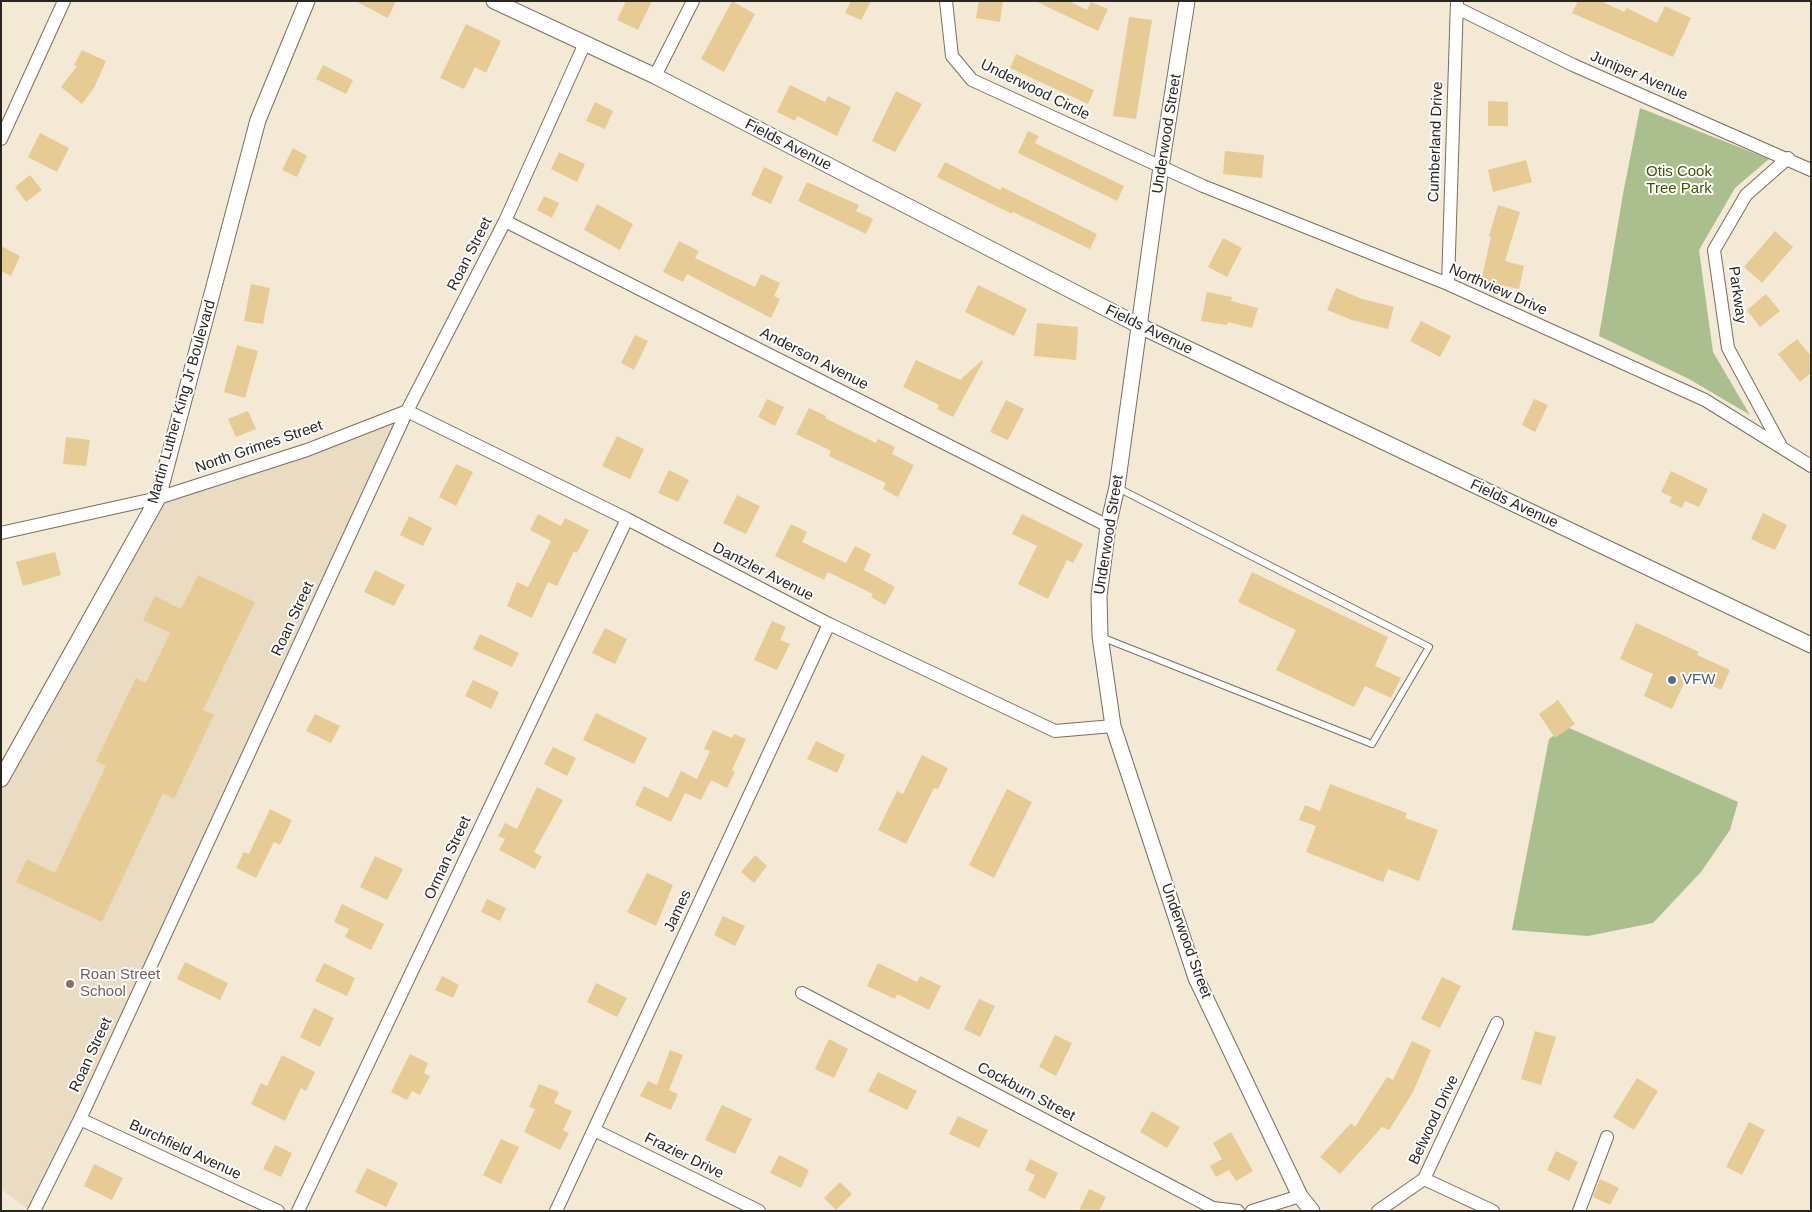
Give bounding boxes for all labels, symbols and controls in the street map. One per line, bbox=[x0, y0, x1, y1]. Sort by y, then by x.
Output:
street label: Juniper Avenue bbox=[1588, 47, 1690, 105]
street label: Underwood Circle bbox=[977, 56, 1093, 124]
street label: Underwood Street bbox=[1149, 73, 1185, 195]
street label: Cumberland Drive bbox=[1425, 81, 1447, 203]
street label: Fields Avenue bbox=[742, 115, 834, 175]
park label: Otis Cook Tree Park bbox=[1646, 163, 1712, 198]
street label: Roan Street bbox=[444, 214, 496, 294]
street label: Northview Drive bbox=[1446, 260, 1550, 320]
street label: Parkway bbox=[1724, 265, 1750, 325]
street label: Martin Luther King Jr Boulevard bbox=[144, 298, 220, 506]
street label: Fields Avenue bbox=[1102, 301, 1196, 359]
street label: Anderson Avenue bbox=[757, 324, 871, 394]
street label: North Grimes Street bbox=[193, 417, 325, 477]
street label: Underwood Street bbox=[1091, 474, 1127, 596]
street label: Fields Avenue bbox=[1467, 476, 1561, 532]
street label: Dantzler Avenue bbox=[710, 539, 816, 605]
street label: Roan Street bbox=[268, 579, 318, 659]
place label: VFW bbox=[1682, 671, 1715, 689]
marker: VFW bbox=[1666, 674, 1678, 686]
street label: Orman Street bbox=[421, 813, 475, 903]
street label: Underwood Street bbox=[1157, 881, 1215, 1001]
street label: James bbox=[661, 887, 695, 935]
place label: Roan Street School bbox=[80, 966, 160, 1001]
marker: Roan Street School bbox=[64, 978, 76, 990]
street label: Roan Street bbox=[66, 1015, 116, 1095]
street label: Cockburn Street bbox=[974, 1059, 1078, 1125]
street label: Belwood Drive bbox=[1405, 1072, 1463, 1168]
street label: Burchfield Avenue bbox=[126, 1116, 244, 1184]
street label: Frazier Drive bbox=[641, 1129, 727, 1183]

